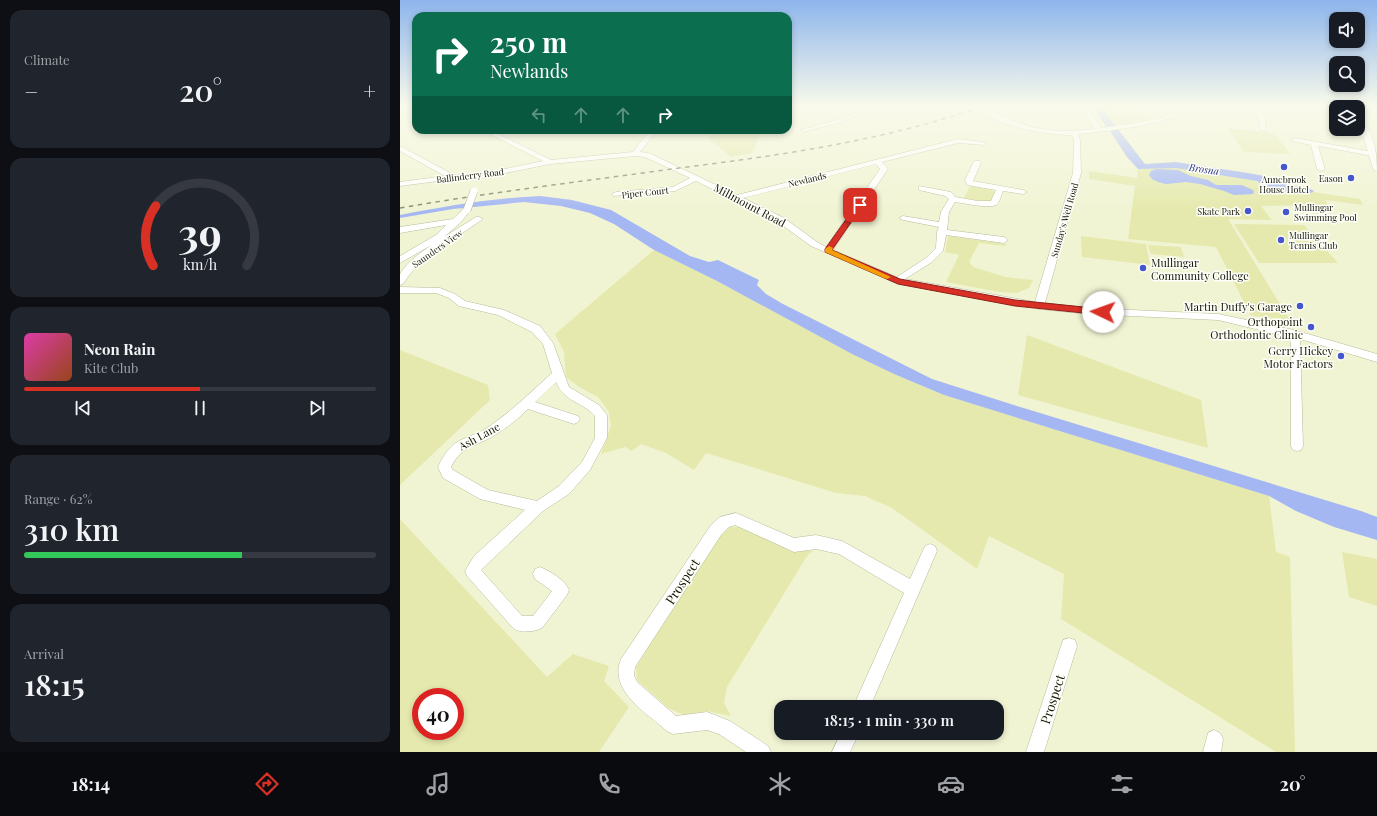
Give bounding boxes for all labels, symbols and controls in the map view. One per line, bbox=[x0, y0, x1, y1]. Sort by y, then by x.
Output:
map controls bbox=[1329, 12, 1365, 136]
button: sound bbox=[1329, 12, 1365, 48]
text: 250 m bbox=[490, 23, 567, 60]
icon: right bbox=[424, 28, 476, 80]
text: Climate bbox=[24, 51, 70, 68]
button: search bbox=[1329, 56, 1365, 92]
text: Newlands bbox=[490, 59, 568, 83]
text: 20° bbox=[179, 70, 222, 110]
text: − bbox=[24, 76, 38, 106]
text: + bbox=[363, 76, 376, 106]
button: layers bbox=[1329, 100, 1365, 136]
icon: left bbox=[528, 104, 550, 126]
icon: ahead bbox=[570, 104, 592, 126]
icon: ahead bbox=[612, 104, 634, 126]
icon: right bbox=[654, 104, 676, 126]
water label: Brosna bbox=[1187, 160, 1220, 178]
marker: Annebrook House Hotel bbox=[1279, 162, 1289, 172]
street label: Ballinderry Road bbox=[435, 165, 505, 185]
street label: Newlands bbox=[787, 168, 827, 190]
place label: Eason bbox=[1319, 172, 1344, 184]
place label: Annebrook House Hotel bbox=[1259, 173, 1309, 195]
marker: Eason bbox=[1346, 173, 1356, 183]
street label: Millmount Road bbox=[711, 180, 789, 231]
street label: Sunday's Well Road bbox=[1048, 180, 1081, 259]
street label: Piper Court bbox=[621, 183, 670, 200]
pin bbox=[843, 188, 877, 222]
icon: arrive bbox=[849, 194, 871, 216]
place label: Mullingar Swimming Pool bbox=[1294, 201, 1357, 223]
text: 39 bbox=[178, 203, 222, 258]
place label: Skate Park bbox=[1197, 205, 1240, 217]
marker: Skate Park bbox=[1243, 206, 1253, 216]
marker: Mullingar Swimming Pool bbox=[1281, 207, 1291, 217]
street label: Saunders View bbox=[409, 226, 465, 270]
place label: Mullingar Tennis Club bbox=[1289, 229, 1337, 251]
marker: Mullingar Tennis Club bbox=[1276, 235, 1286, 245]
text: km/h bbox=[183, 254, 218, 273]
place label: Mullingar Community College bbox=[1151, 255, 1249, 283]
marker: Mullingar Community College bbox=[1138, 263, 1148, 273]
position arrow bbox=[1082, 291, 1124, 333]
place label: Martin Duffy's Garage bbox=[1184, 299, 1292, 314]
marker: Martin Duffy's Garage bbox=[1295, 301, 1305, 311]
place label: Orthopoint Orthodontic Clinic bbox=[1210, 314, 1303, 342]
marker: Orthopoint Orthodontic Clinic bbox=[1306, 322, 1316, 332]
text: Neon Rain bbox=[84, 339, 155, 359]
place label: Gerry Hickey Motor Factors bbox=[1264, 343, 1333, 371]
marker: Gerry Hickey Motor Factors bbox=[1336, 351, 1346, 361]
text: Kite Club bbox=[84, 359, 138, 376]
icon: previous bbox=[72, 397, 94, 419]
icon: pause bbox=[189, 397, 211, 419]
icon: next bbox=[306, 397, 328, 419]
street label: Ash Lane bbox=[455, 418, 503, 454]
text: Range · 62% bbox=[24, 490, 92, 507]
text: 310 km bbox=[24, 509, 119, 549]
street label: Prospect bbox=[661, 555, 703, 607]
text: Arrival bbox=[24, 645, 64, 662]
text: 18:15 bbox=[24, 664, 85, 704]
street label: Prospect bbox=[1036, 672, 1068, 726]
speed limit sign: 40 bbox=[412, 688, 464, 740]
text: 18:15 · 1 min · 330 m bbox=[824, 710, 954, 730]
icon: directions bbox=[253, 770, 281, 798]
icon: music bbox=[424, 770, 452, 798]
icon: phone bbox=[595, 770, 623, 798]
icon: climate bbox=[766, 770, 794, 798]
icon: car bbox=[937, 770, 965, 798]
icon: filters bbox=[1108, 770, 1136, 798]
text: 18:14 bbox=[72, 772, 110, 796]
text: 20° bbox=[1279, 772, 1305, 796]

